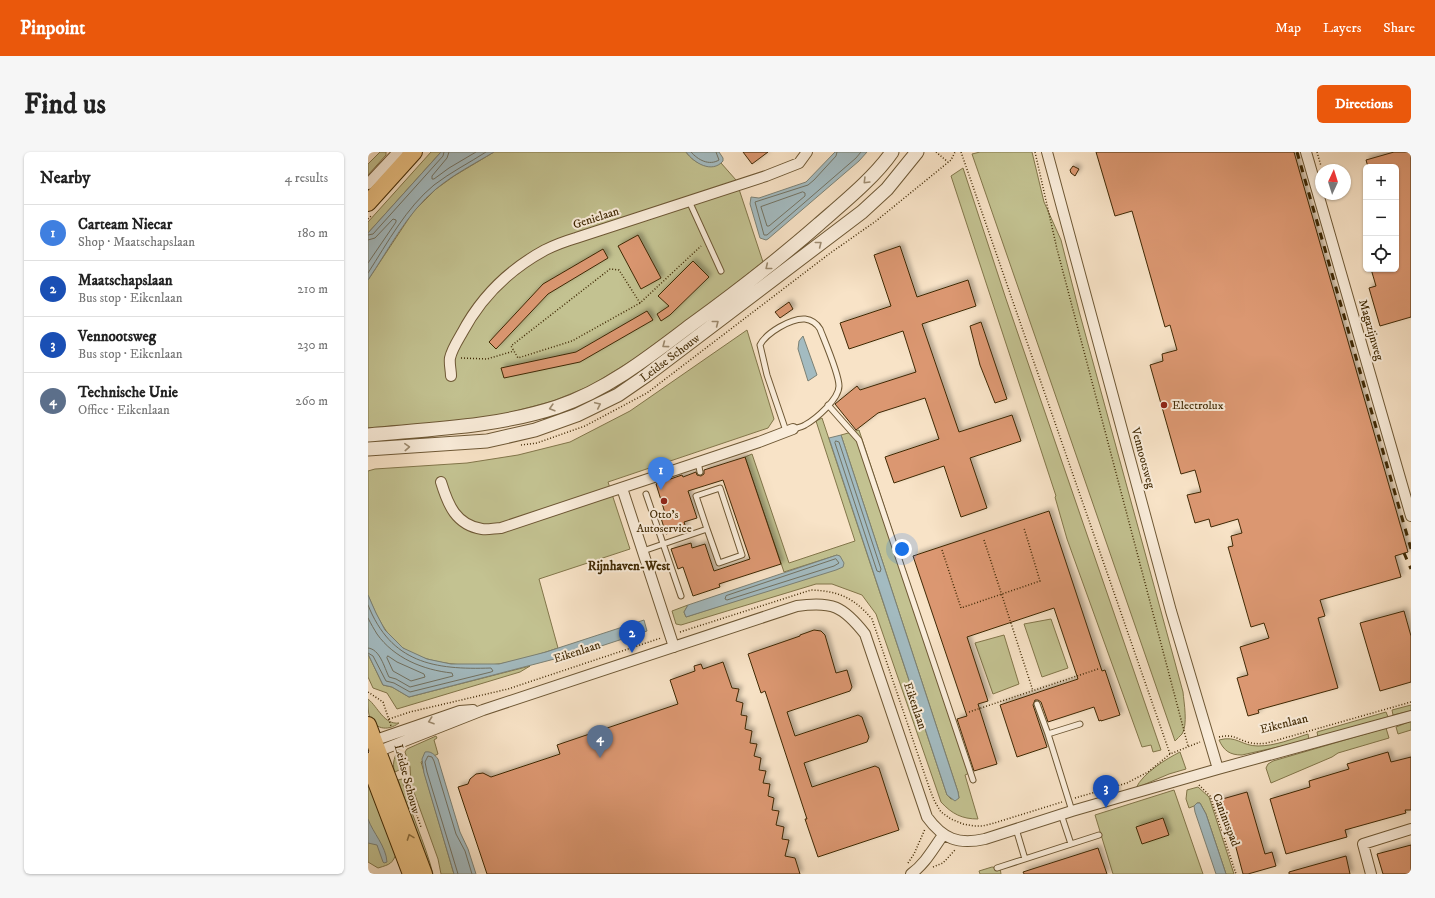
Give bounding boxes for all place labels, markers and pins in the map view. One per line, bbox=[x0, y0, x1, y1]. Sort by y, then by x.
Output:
place label: Electrolux bbox=[1172, 398, 1224, 413]
marker: Electrolux bbox=[1159, 400, 1169, 410]
pin: 1 bbox=[648, 457, 674, 490]
marker: Otto's Autoservice bbox=[659, 496, 669, 506]
place label: Otto's Autoservice bbox=[636, 507, 692, 536]
pin: 2 bbox=[619, 620, 645, 653]
pin: 4 bbox=[587, 725, 613, 758]
pin: 3 bbox=[1093, 775, 1119, 808]

